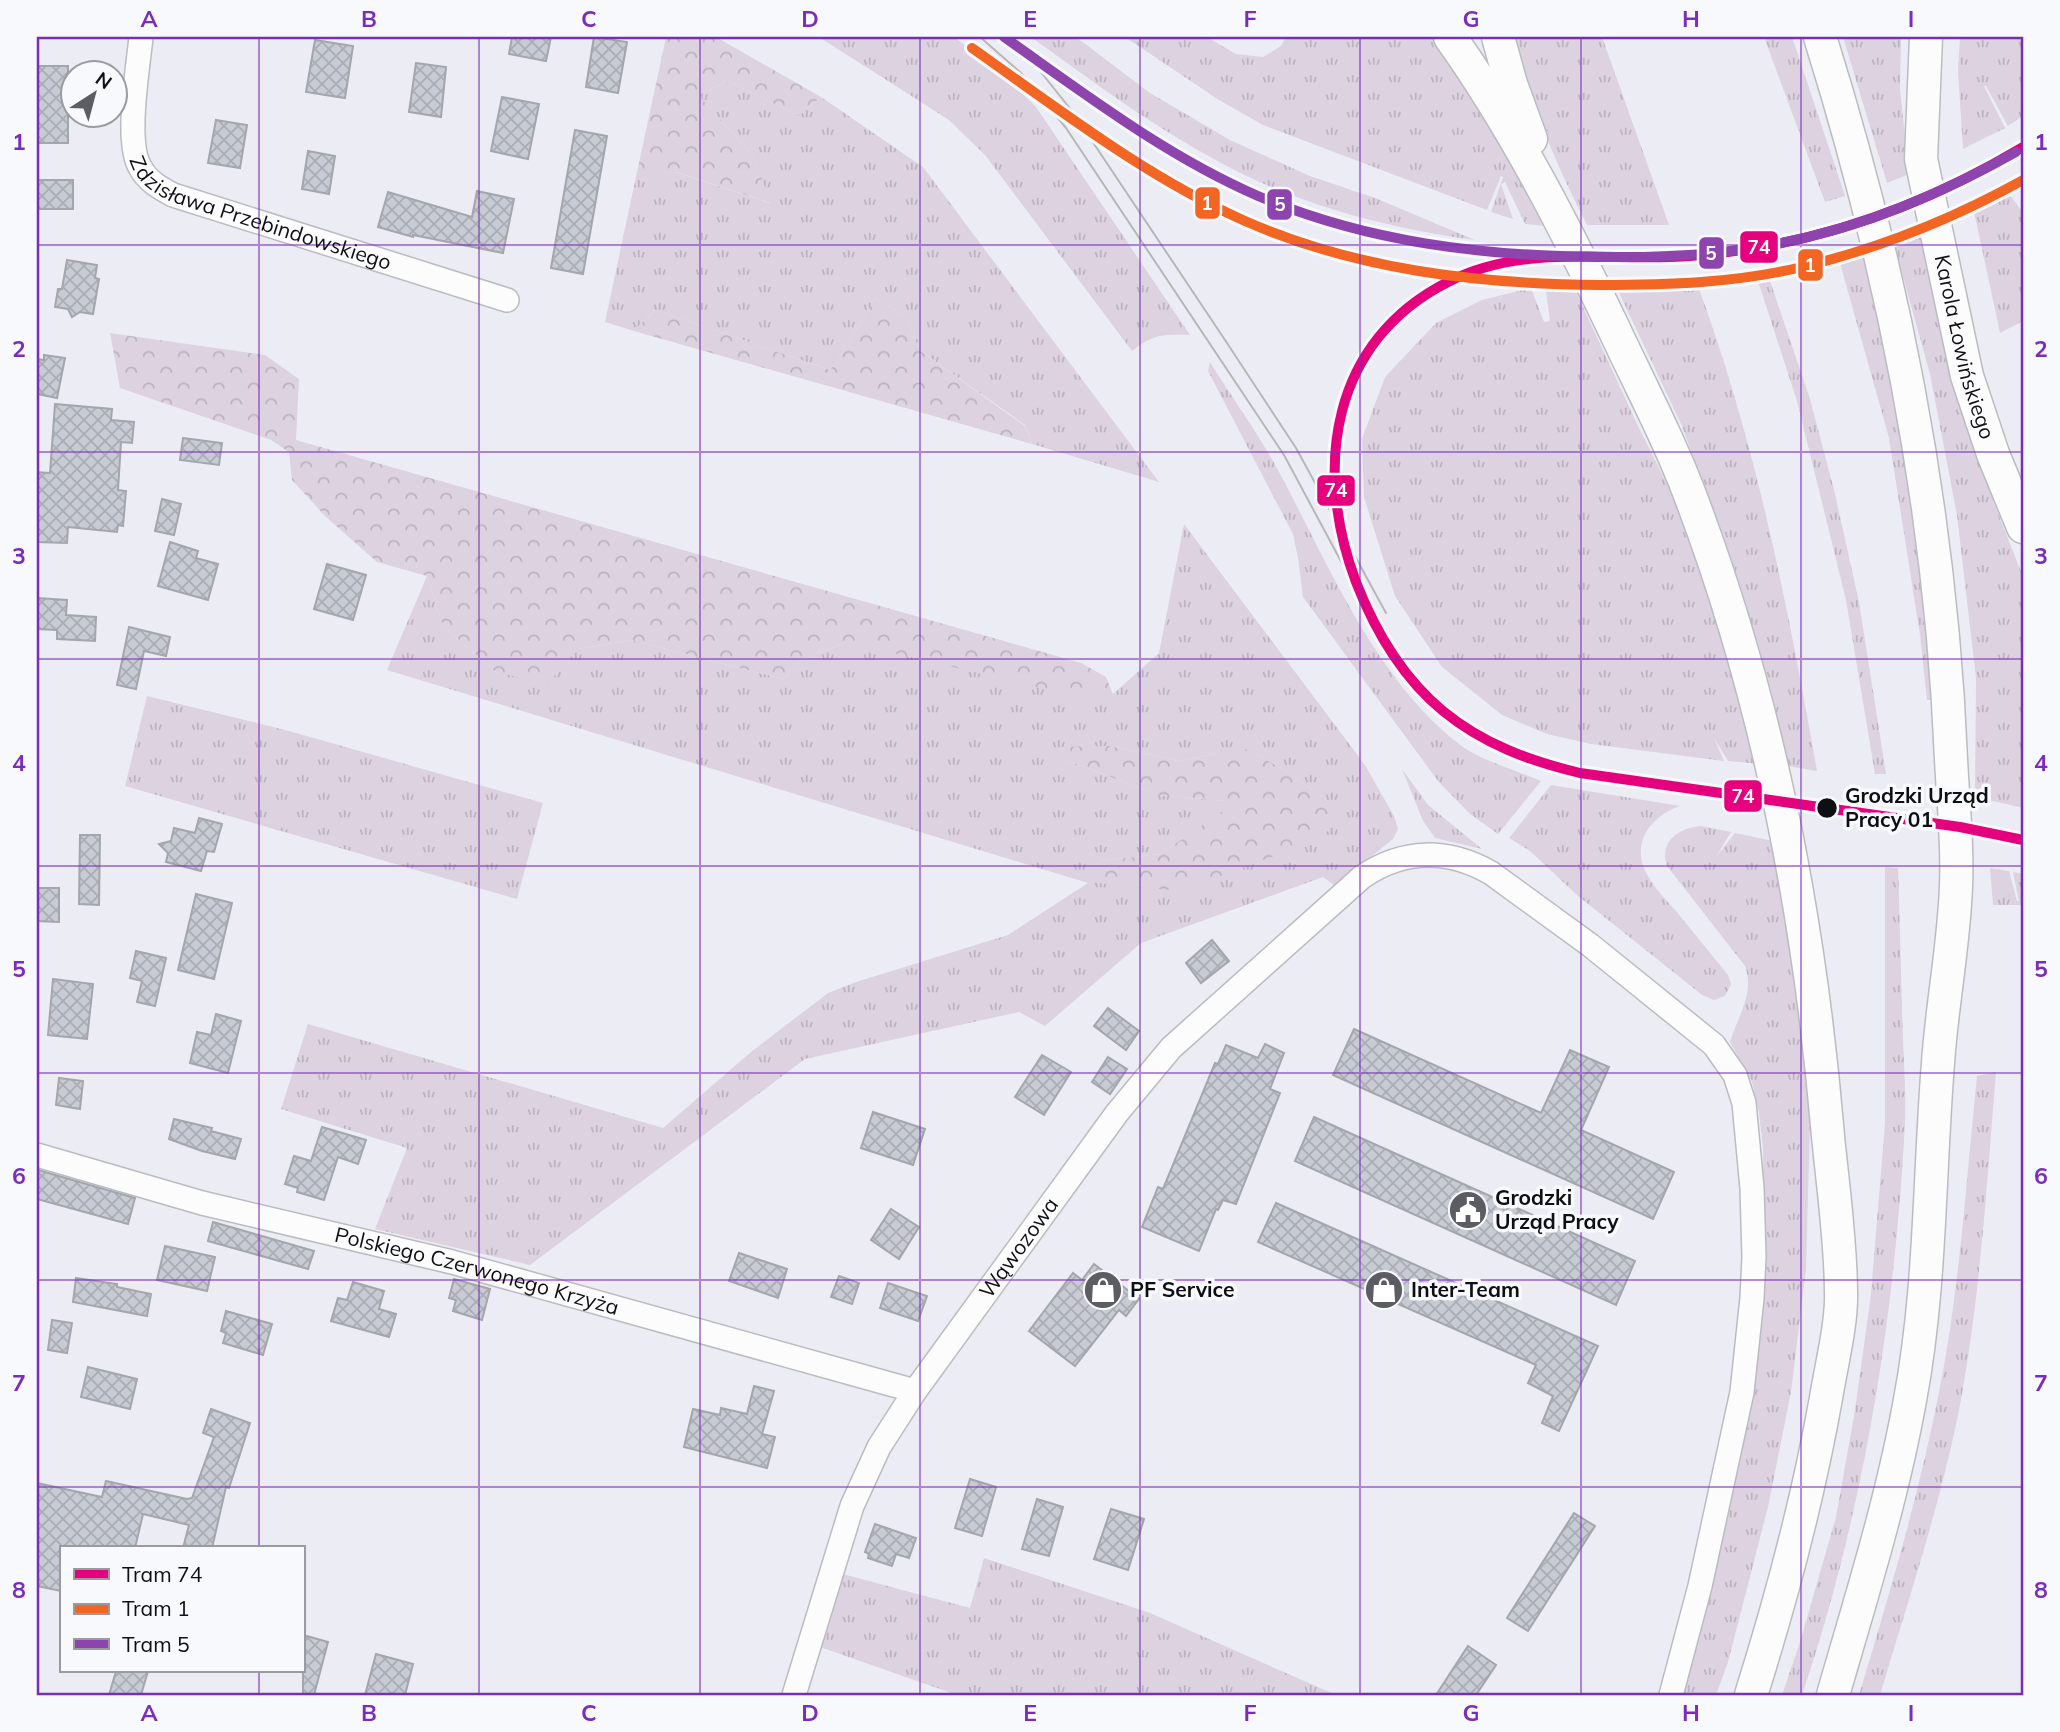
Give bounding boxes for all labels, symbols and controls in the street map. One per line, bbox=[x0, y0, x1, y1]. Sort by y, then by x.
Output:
text: A bbox=[140, 4, 158, 33]
text: B bbox=[361, 4, 377, 33]
text: C bbox=[581, 4, 597, 33]
text: D bbox=[801, 4, 819, 33]
text: E bbox=[1023, 4, 1037, 33]
text: F bbox=[1243, 4, 1257, 33]
text: G bbox=[1462, 4, 1480, 33]
text: H bbox=[1682, 4, 1700, 33]
text: I bbox=[1908, 4, 1914, 33]
north arrow bbox=[60, 60, 130, 130]
text: N bbox=[91, 66, 117, 94]
text: 1 bbox=[12, 127, 26, 156]
text: 1 bbox=[2034, 127, 2048, 156]
street label: Zdzisława Przebindowskiego bbox=[124, 152, 395, 275]
line badge: 1 bbox=[1194, 186, 1221, 220]
line badge: 5 bbox=[1266, 188, 1293, 221]
text: 1 bbox=[1201, 191, 1213, 215]
text: 5 bbox=[1274, 192, 1286, 216]
line badge: 74 bbox=[1739, 230, 1779, 264]
text: 74 bbox=[1748, 235, 1771, 259]
line badge: 5 bbox=[1698, 236, 1725, 270]
text: 5 bbox=[1705, 241, 1717, 265]
line badge: 1 bbox=[1797, 248, 1824, 282]
street label: Karola Łowińskiego bbox=[1930, 252, 2001, 442]
text: 1 bbox=[1804, 253, 1816, 277]
text: 2 bbox=[12, 334, 26, 363]
text: 2 bbox=[2034, 334, 2048, 363]
line badge: 74 bbox=[1316, 474, 1356, 507]
text: 74 bbox=[1325, 478, 1348, 502]
text: 3 bbox=[12, 541, 26, 570]
text: 3 bbox=[2034, 541, 2048, 570]
text: 4 bbox=[12, 748, 26, 777]
text: 4 bbox=[2034, 748, 2048, 777]
line badge: 74 bbox=[1723, 779, 1763, 813]
place label: Grodzki Urząd Pracy 01 bbox=[1845, 782, 1989, 832]
text: 74 bbox=[1732, 784, 1755, 808]
marker: Grodzki Urząd Pracy 01 bbox=[1815, 796, 1839, 820]
text: 5 bbox=[12, 954, 26, 983]
text: 5 bbox=[2034, 954, 2048, 983]
text: 6 bbox=[12, 1161, 26, 1190]
text: 6 bbox=[2034, 1161, 2048, 1190]
place label: Grodzki Urząd Pracy bbox=[1495, 1184, 1619, 1234]
public building icon: Grodzki Urząd Pracy bbox=[1447, 1189, 1489, 1231]
street label: Wąwozowa bbox=[973, 1192, 1063, 1303]
street label: Polskiego Czerwonego Krzyża bbox=[332, 1221, 622, 1320]
shop icon: PF Service bbox=[1082, 1269, 1124, 1311]
shop icon: Inter-Team bbox=[1363, 1269, 1405, 1311]
place label: PF Service bbox=[1130, 1276, 1234, 1302]
place label: Inter-Team bbox=[1411, 1276, 1520, 1302]
text: 7 bbox=[12, 1368, 26, 1397]
text: 7 bbox=[2034, 1368, 2048, 1397]
legend bbox=[60, 1546, 304, 1672]
text: Tram 74 bbox=[122, 1561, 203, 1587]
text: 8 bbox=[12, 1575, 26, 1604]
text: 8 bbox=[2034, 1575, 2048, 1604]
text: Tram 1 bbox=[122, 1595, 190, 1621]
text: Tram 5 bbox=[122, 1631, 190, 1657]
text: A bbox=[140, 1698, 158, 1727]
text: B bbox=[361, 1698, 377, 1727]
text: C bbox=[581, 1698, 597, 1727]
text: D bbox=[801, 1698, 819, 1727]
text: E bbox=[1023, 1698, 1037, 1727]
text: F bbox=[1243, 1698, 1257, 1727]
text: G bbox=[1462, 1698, 1480, 1727]
text: H bbox=[1682, 1698, 1700, 1727]
text: I bbox=[1908, 1698, 1914, 1727]

